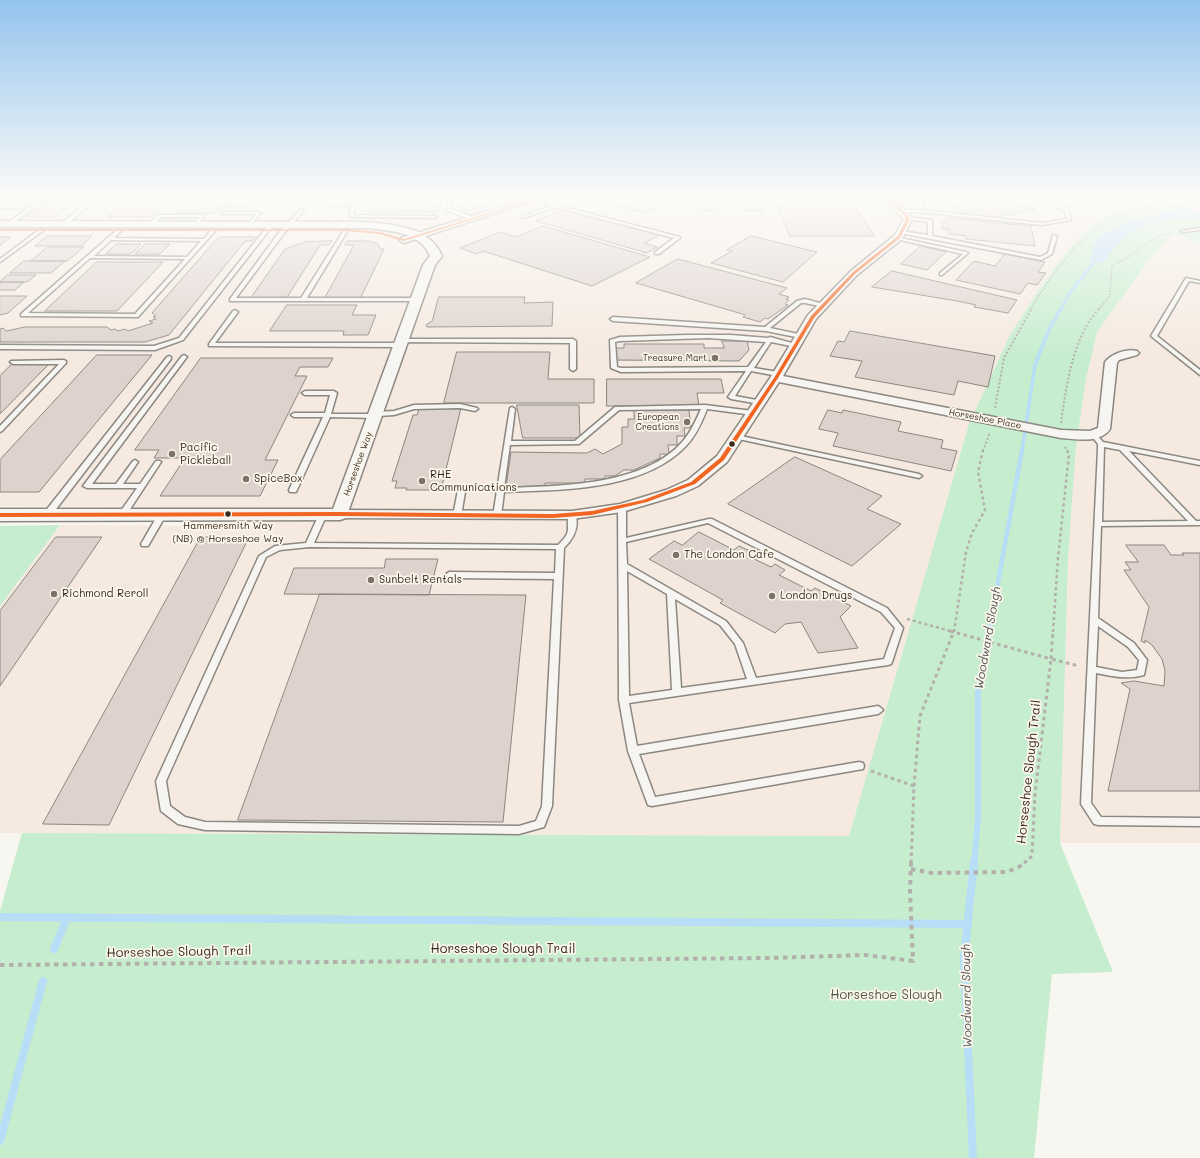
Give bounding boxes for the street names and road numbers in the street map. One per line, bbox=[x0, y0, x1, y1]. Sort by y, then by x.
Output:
street label: Horseshoe Place bbox=[948, 407, 1022, 431]
street label: Horseshoe Way bbox=[341, 430, 375, 498]
street label: Horseshoe Slough Trail bbox=[1014, 699, 1044, 845]
street label: Horseshoe Slough Trail bbox=[431, 941, 575, 957]
street label: Horseshoe Slough Trail bbox=[106, 943, 252, 961]

